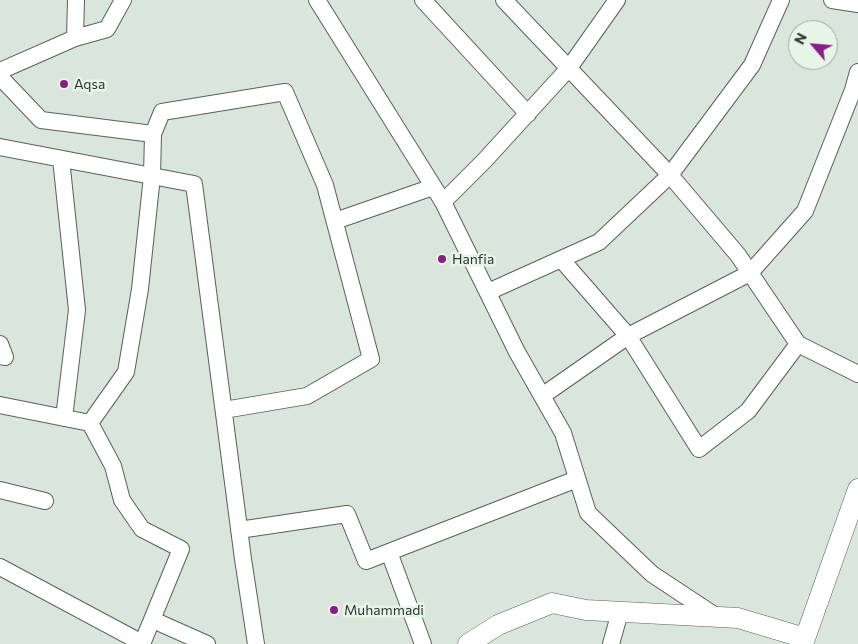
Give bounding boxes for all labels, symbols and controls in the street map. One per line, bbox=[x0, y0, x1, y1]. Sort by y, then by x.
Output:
north arrow bbox=[788, 20, 838, 70]
text: N bbox=[790, 30, 810, 47]
place label: Aqsa bbox=[74, 76, 105, 92]
marker: Aqsa bbox=[58, 78, 70, 90]
place label: Hanfia bbox=[452, 251, 494, 267]
marker: Hanfia bbox=[436, 253, 448, 265]
place label: Muhammadi bbox=[344, 602, 424, 618]
marker: Muhammadi bbox=[328, 604, 340, 616]

